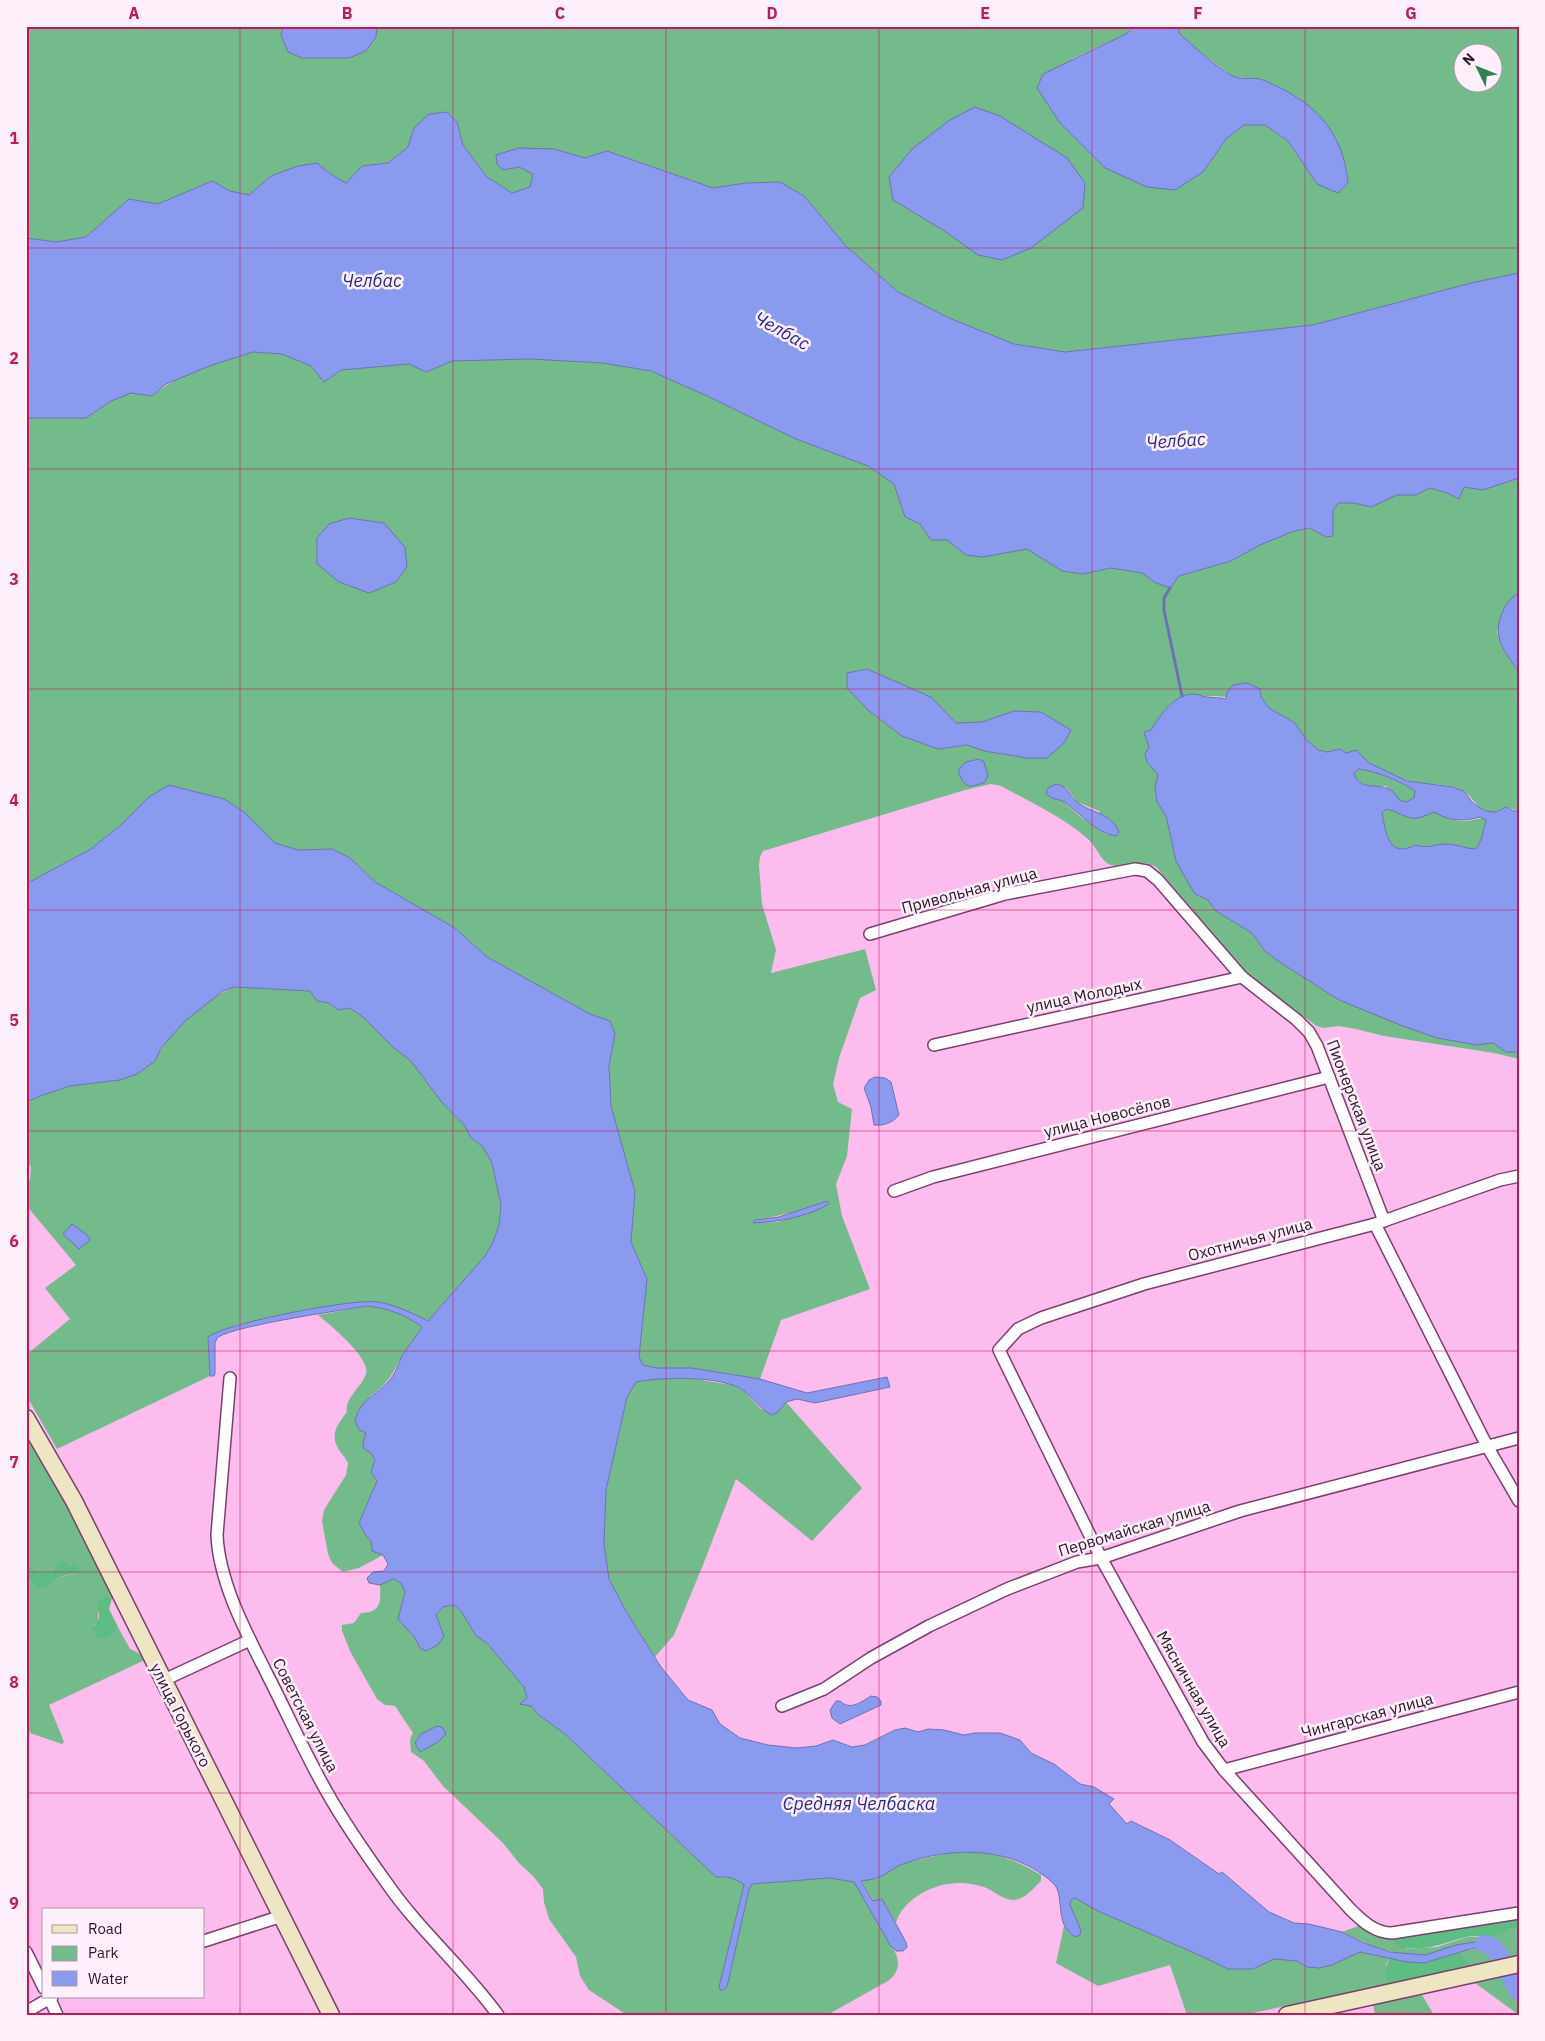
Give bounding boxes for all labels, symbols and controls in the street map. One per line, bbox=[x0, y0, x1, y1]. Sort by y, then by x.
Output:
text: A bbox=[129, 3, 140, 23]
text: B bbox=[342, 3, 353, 23]
text: C bbox=[555, 3, 565, 23]
text: D bbox=[766, 3, 778, 23]
text: E bbox=[980, 3, 990, 23]
text: F bbox=[1193, 3, 1203, 23]
text: G bbox=[1405, 3, 1417, 23]
north arrow bbox=[1452, 42, 1502, 92]
text: N bbox=[1458, 49, 1479, 69]
text: 1 bbox=[9, 128, 19, 148]
water label: Челбас bbox=[342, 269, 402, 292]
water label: Челбас bbox=[751, 306, 814, 355]
text: 2 bbox=[9, 348, 19, 368]
water label: Челбас bbox=[1145, 427, 1207, 454]
text: 3 bbox=[9, 569, 19, 589]
text: 4 bbox=[9, 790, 19, 810]
street label: Привольная улица bbox=[899, 862, 1039, 918]
street label: улица Молодых bbox=[1025, 973, 1143, 1017]
text: 5 bbox=[9, 1010, 19, 1030]
street label: Пионерская улица bbox=[1323, 1037, 1391, 1174]
street label: улица Новосёлов bbox=[1042, 1091, 1172, 1141]
street label: Охотничья улица bbox=[1186, 1213, 1315, 1265]
text: 6 bbox=[9, 1231, 19, 1251]
text: 7 bbox=[9, 1452, 19, 1472]
street label: Первомайская улица bbox=[1056, 1495, 1213, 1561]
street label: Мясничная улица bbox=[1152, 1627, 1236, 1751]
street label: Советская улица bbox=[269, 1654, 344, 1776]
street label: улица Горького bbox=[146, 1660, 216, 1770]
text: 8 bbox=[9, 1672, 19, 1692]
street label: Чингарская улица bbox=[1299, 1688, 1435, 1742]
water label: Средняя Челбаска bbox=[783, 1792, 935, 1815]
text: 9 bbox=[9, 1893, 19, 1913]
legend bbox=[42, 1908, 205, 1998]
text: Road bbox=[88, 1919, 123, 1938]
text: Park bbox=[88, 1943, 118, 1962]
text: Water bbox=[88, 1969, 129, 1988]

